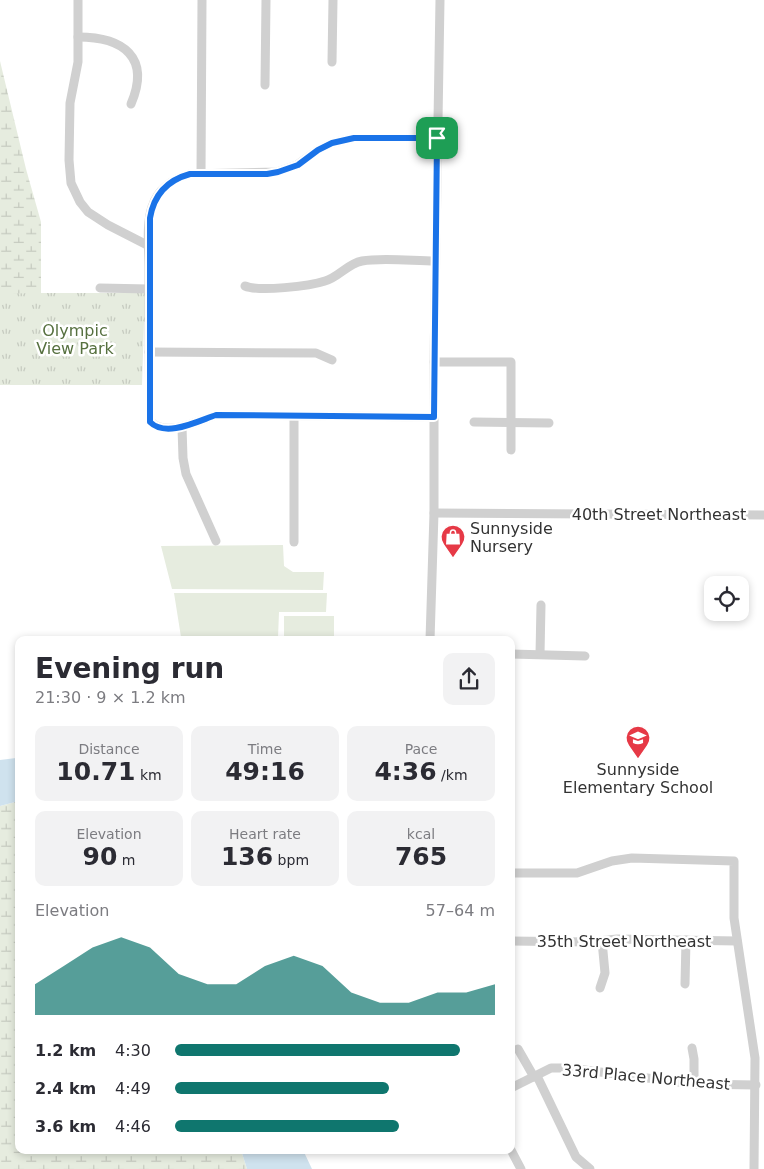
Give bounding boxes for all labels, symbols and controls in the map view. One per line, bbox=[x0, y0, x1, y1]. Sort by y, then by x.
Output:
pin bbox=[416, 117, 458, 159]
icon: arrive bbox=[423, 124, 451, 152]
park label: Olympic View Park bbox=[36, 321, 115, 358]
street label: 40th Street Northeast bbox=[572, 505, 746, 524]
place label: Sunnyside Nursery bbox=[470, 519, 553, 556]
shop icon: Sunnyside Nursery bbox=[440, 524, 466, 558]
map controls bbox=[704, 576, 749, 621]
button: locate bbox=[704, 576, 749, 621]
text: Evening run bbox=[35, 652, 224, 685]
button: share bbox=[443, 653, 495, 705]
text: 21:30 · 9 × 1.2 km bbox=[35, 688, 186, 707]
school or university icon: Sunnyside Elementary School bbox=[625, 725, 651, 759]
text: Distance bbox=[78, 741, 140, 757]
text: Time bbox=[248, 741, 282, 757]
text: Pace bbox=[405, 741, 437, 757]
text: 10.71 bbox=[56, 757, 135, 786]
text: 49:16 bbox=[225, 757, 305, 786]
text: 4:36 bbox=[374, 757, 437, 786]
place label: Sunnyside Elementary School bbox=[563, 760, 713, 797]
text: km bbox=[135, 767, 162, 783]
text: /km bbox=[437, 767, 468, 783]
text: Elevation bbox=[76, 826, 142, 842]
text: Heart rate bbox=[229, 826, 301, 842]
text: kcal bbox=[407, 826, 435, 842]
text: 90 bbox=[83, 842, 117, 871]
text: 136 bbox=[221, 842, 273, 871]
text: 765 bbox=[395, 842, 447, 871]
text: m bbox=[117, 852, 135, 868]
text: bpm bbox=[273, 852, 309, 868]
text: Elevation bbox=[35, 901, 109, 920]
text: 57–64 m bbox=[426, 901, 495, 920]
street label: 35th Street Northeast bbox=[537, 932, 711, 951]
text: 1.2 km bbox=[35, 1041, 96, 1060]
text: 4:30 bbox=[115, 1041, 151, 1060]
street label: 33rd Place Northeast bbox=[561, 1060, 731, 1094]
text: 2.4 km bbox=[35, 1079, 96, 1098]
text: 4:49 bbox=[115, 1079, 151, 1098]
text: 3.6 km bbox=[35, 1117, 96, 1136]
text: 4:46 bbox=[115, 1117, 151, 1136]

